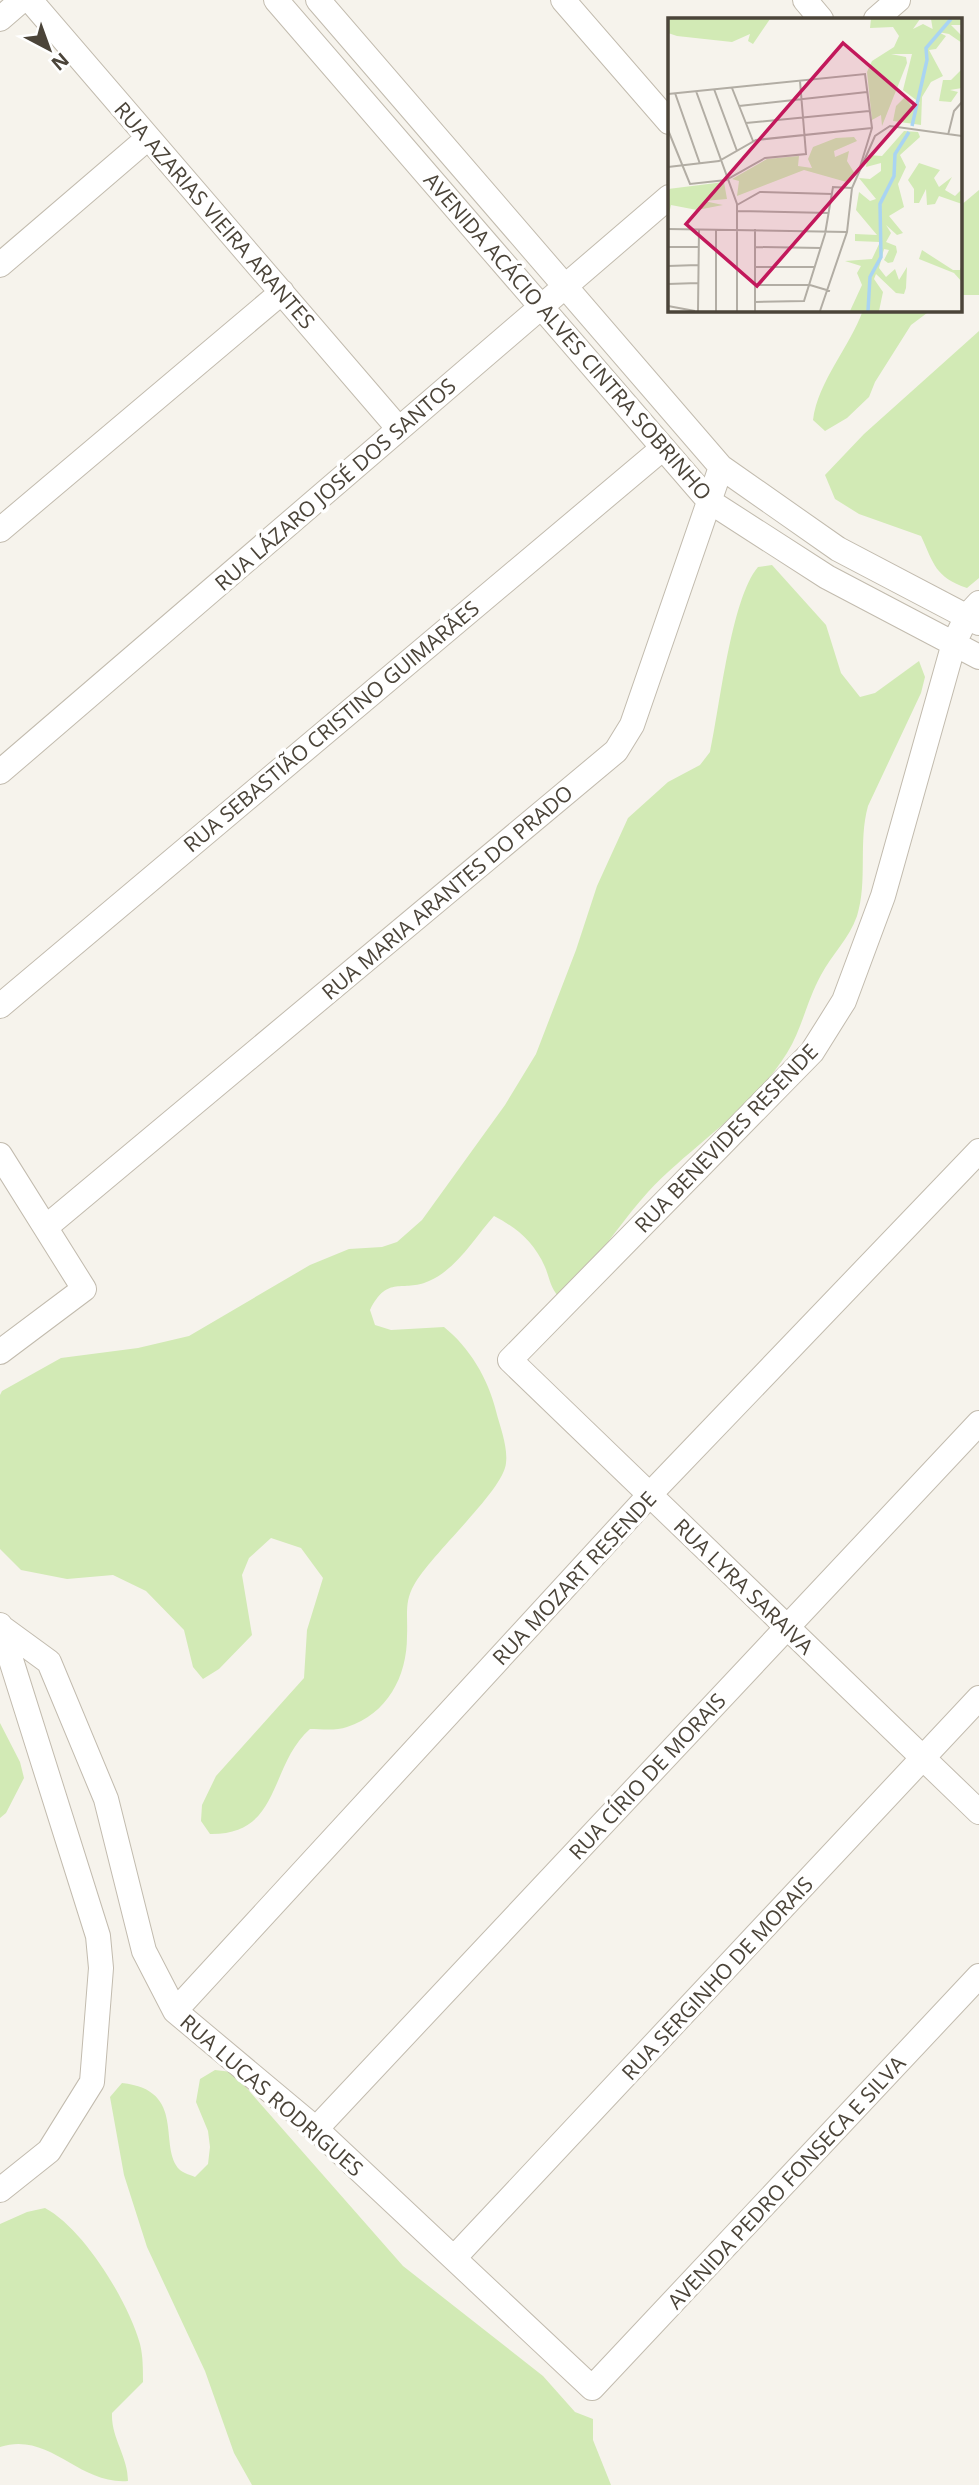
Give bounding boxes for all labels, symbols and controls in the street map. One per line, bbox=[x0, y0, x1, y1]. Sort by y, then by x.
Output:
north arrow bbox=[14, 14, 84, 84]
inset map bbox=[668, 18, 962, 312]
text: N bbox=[46, 47, 75, 77]
street label: RUA AZARIAS VIEIRA ARANTES bbox=[109, 95, 321, 335]
street label: AVENIDA ACÁCIO ALVES CINTRA SOBRINHO bbox=[418, 166, 718, 506]
street label: RUA LÁZARO JOSÉ DOS SANTOS bbox=[209, 372, 461, 596]
street label: RUA SEBASTIÃO CRISTINO GUIMARÃES bbox=[177, 594, 485, 858]
street label: RUA MARIA ARANTES DO PRADO bbox=[316, 779, 578, 1005]
street label: RUA BENEVIDES RESENDE bbox=[628, 1037, 824, 1239]
street label: RUA MOZART RESENDE bbox=[486, 1485, 662, 1671]
street label: RUA LYRA SARAIVA bbox=[668, 1512, 820, 1661]
street label: RUA CÍRIO DE MORAIS bbox=[562, 1687, 732, 1865]
street label: RUA SERGINHO DE MORAIS bbox=[615, 1870, 819, 2086]
street label: RUA LUCAS RODRIGUES bbox=[175, 2008, 369, 2182]
street label: AVENIDA PEDRO FONSECA E SILVA bbox=[661, 2049, 912, 2315]

